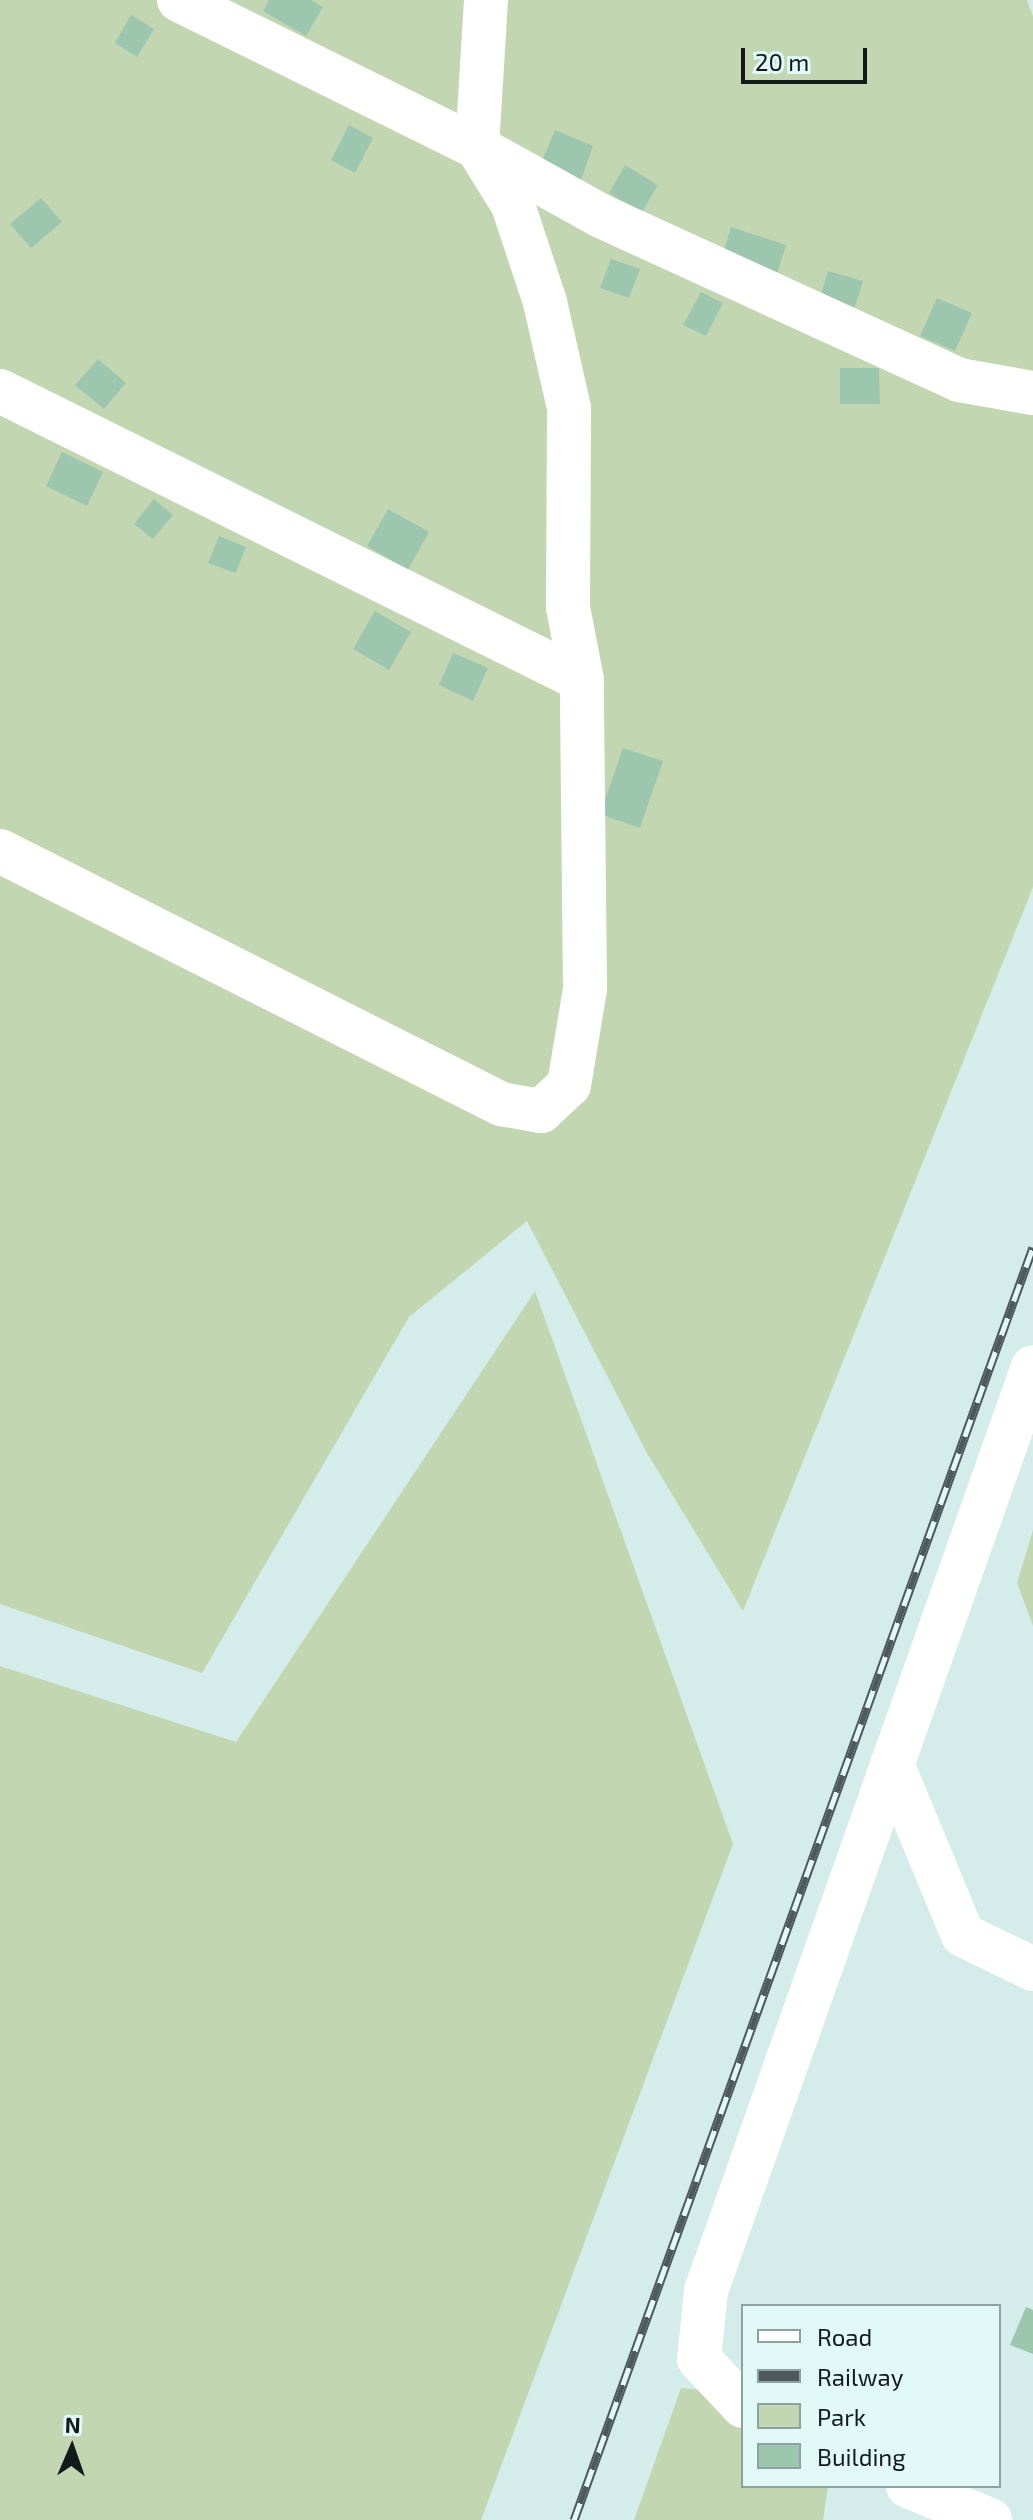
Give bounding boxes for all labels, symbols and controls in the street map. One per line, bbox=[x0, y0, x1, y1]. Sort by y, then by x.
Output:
scale bar bbox=[745, 32, 871, 82]
text: 20 m bbox=[755, 47, 809, 76]
legend bbox=[741, 2304, 1001, 2488]
text: Road bbox=[817, 2322, 872, 2351]
text: Railway bbox=[817, 2362, 903, 2391]
text: Park bbox=[817, 2402, 866, 2431]
north arrow bbox=[32, 2408, 112, 2488]
text: N bbox=[64, 2411, 81, 2437]
text: Building bbox=[817, 2442, 906, 2471]

